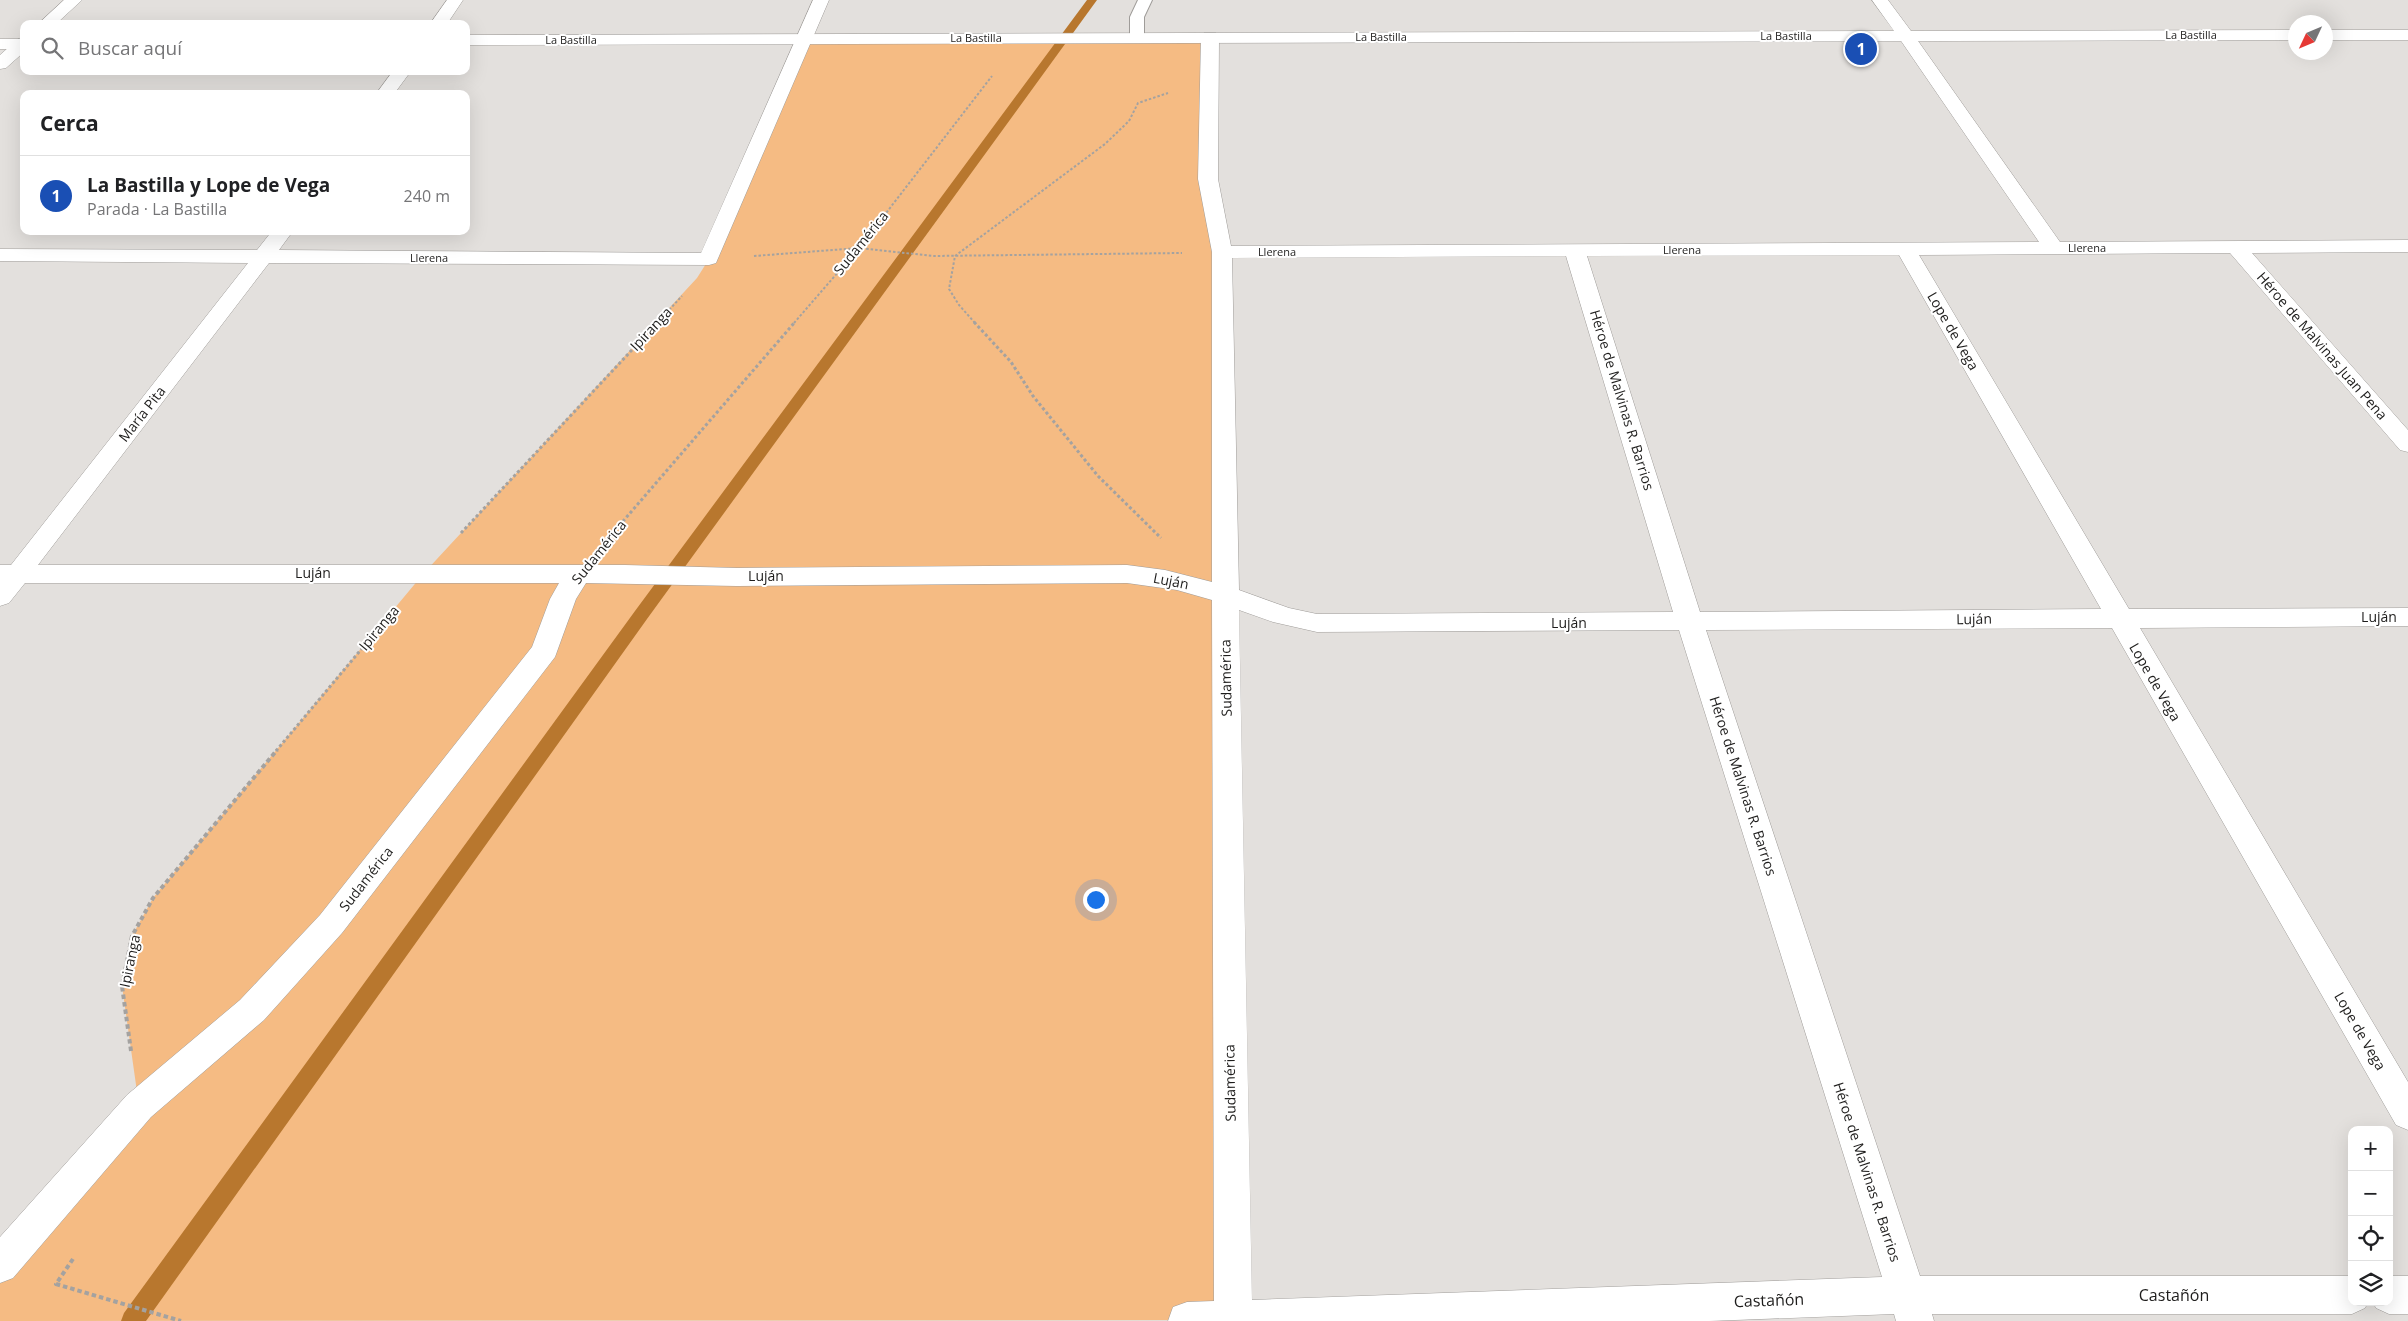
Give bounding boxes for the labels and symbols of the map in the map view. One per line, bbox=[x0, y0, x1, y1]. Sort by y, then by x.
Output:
north arrow bbox=[2288, 15, 2333, 60]
street label: La Bastilla bbox=[2165, 27, 2217, 42]
street label: La Bastilla bbox=[1760, 28, 1812, 43]
street label: La Bastilla bbox=[1355, 29, 1407, 44]
street label: La Bastilla bbox=[950, 30, 1002, 45]
pin: 1 bbox=[1845, 30, 1877, 68]
street label: La Bastilla bbox=[545, 32, 597, 47]
street label: Sudamérica bbox=[829, 207, 892, 279]
street label: Llerena bbox=[2068, 240, 2106, 255]
street label: Llerena bbox=[1663, 242, 1701, 257]
street label: Llerena bbox=[1258, 244, 1296, 259]
street label: Llerena bbox=[410, 250, 448, 265]
street label: Héroe de Malvinas Juan Pena bbox=[2253, 268, 2392, 424]
street label: Lope de Vega bbox=[1923, 288, 1984, 373]
street label: Ipiranga bbox=[625, 303, 676, 355]
street label: Héroe de Malvinas R. Barrios bbox=[1586, 307, 1659, 493]
street label: María Pita bbox=[114, 382, 169, 445]
street label: Sudamérica bbox=[567, 516, 630, 588]
street label: Luján bbox=[295, 563, 331, 582]
street label: Luján bbox=[748, 566, 784, 585]
street label: Luján bbox=[1152, 568, 1190, 593]
street label: Ipiranga bbox=[354, 601, 403, 654]
street label: Luján bbox=[2361, 607, 2397, 626]
street label: Luján bbox=[1956, 609, 1992, 628]
street label: Luján bbox=[1551, 613, 1587, 632]
street label: Sudamérica bbox=[1215, 639, 1236, 717]
street label: Lope de Vega bbox=[2125, 639, 2186, 724]
street label: Héroe de Malvinas R. Barrios bbox=[1705, 694, 1782, 878]
street label: Sudamérica bbox=[334, 842, 397, 915]
your location bbox=[1083, 887, 1109, 913]
street label: Ipiranga bbox=[115, 933, 144, 989]
street label: Lope de Vega bbox=[2330, 988, 2391, 1073]
street label: Sudamérica bbox=[1219, 1044, 1240, 1122]
street label: Héroe de Malvinas R. Barrios bbox=[1829, 1080, 1906, 1264]
street label: Castañón bbox=[2139, 1284, 2209, 1306]
street label: Castañón bbox=[1733, 1288, 1805, 1312]

